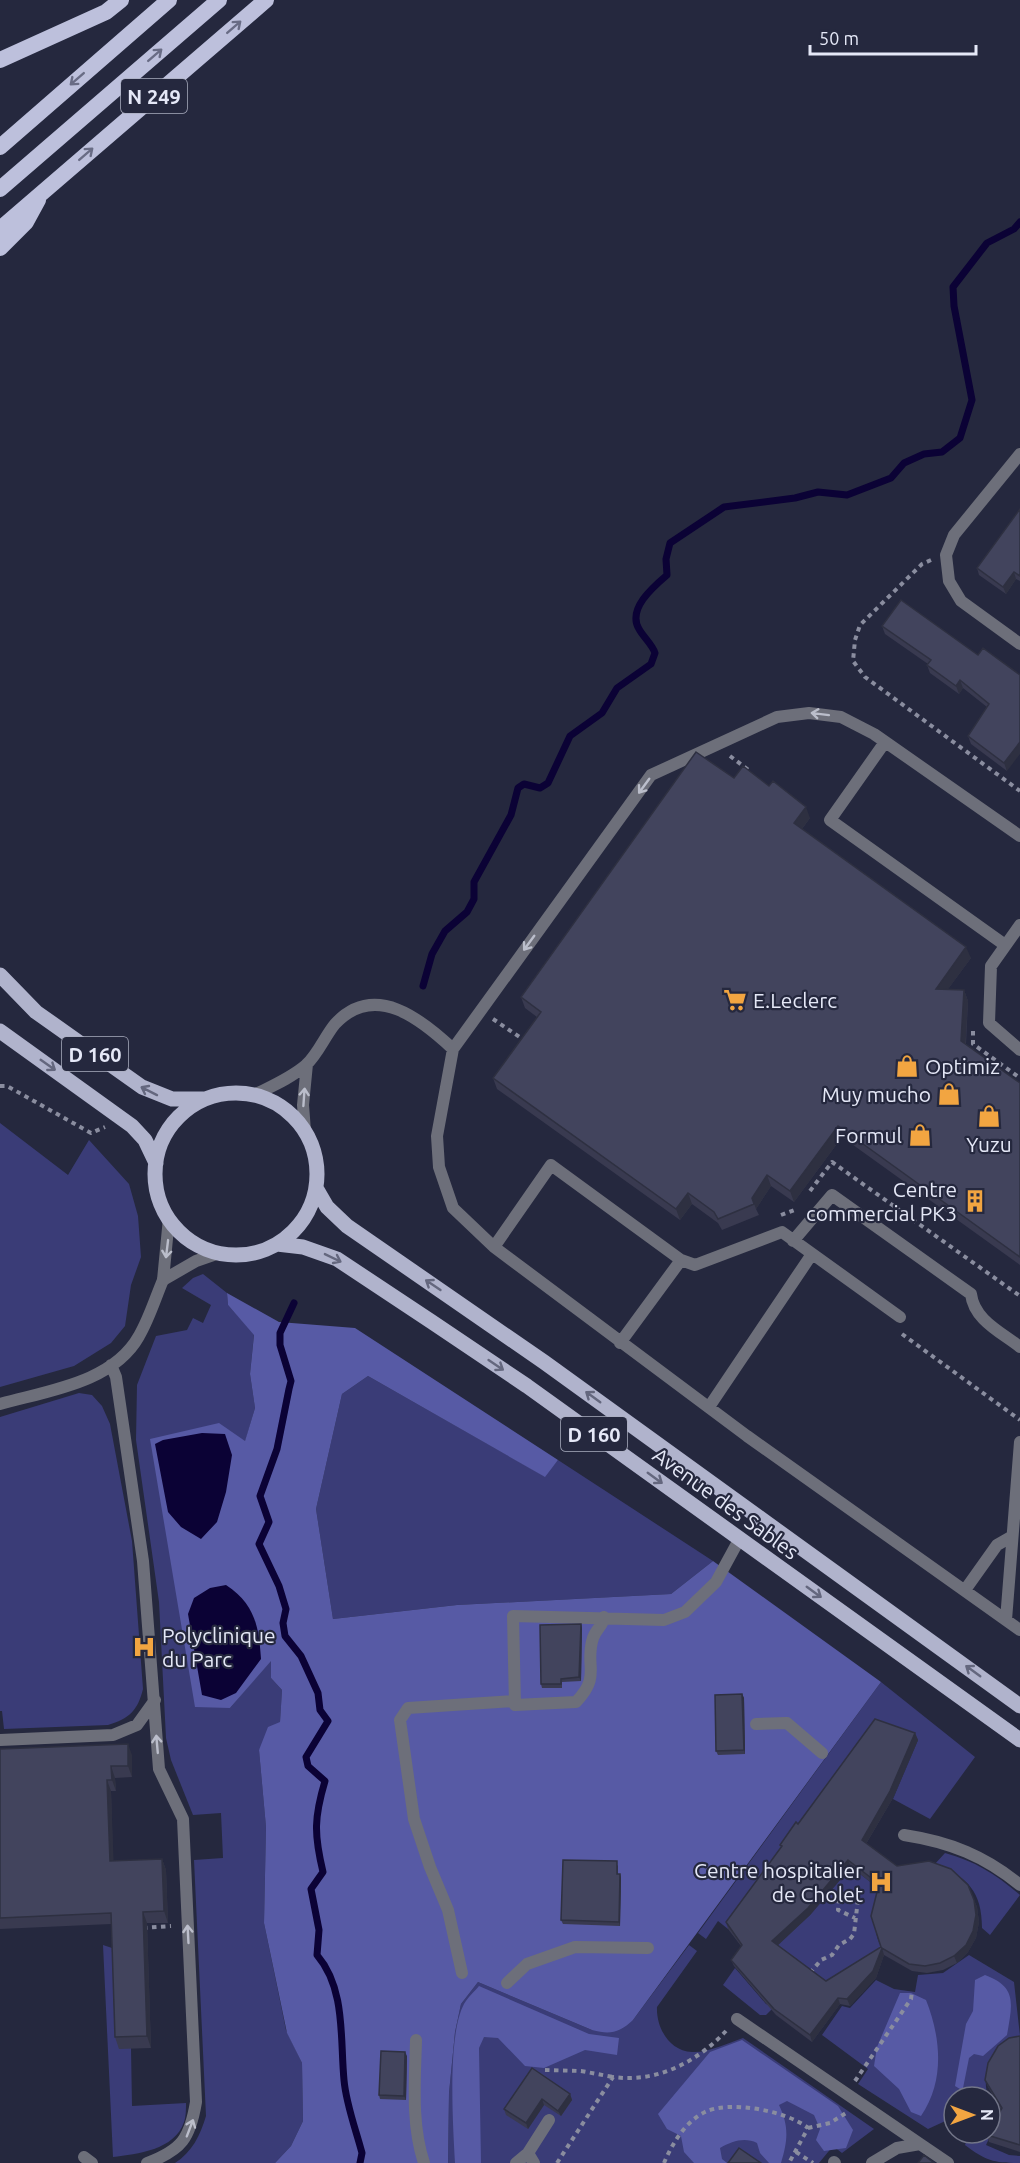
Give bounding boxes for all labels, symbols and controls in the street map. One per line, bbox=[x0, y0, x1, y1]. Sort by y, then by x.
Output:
scale bar bbox=[810, 18, 976, 56]
one-way arrow bbox=[226, 20, 241, 34]
text: 50 m bbox=[819, 28, 859, 48]
one-way arrow bbox=[147, 48, 163, 61]
one-way arrow bbox=[69, 73, 85, 86]
road number: N 249 bbox=[121, 79, 187, 113]
one-way arrow bbox=[78, 147, 93, 161]
one-way arrow bbox=[811, 709, 831, 720]
one-way arrow bbox=[638, 777, 650, 793]
one-way arrow bbox=[522, 935, 535, 951]
supermarket icon: E.Leclerc bbox=[722, 987, 748, 1013]
place label: E.Leclerc bbox=[753, 988, 837, 1012]
road number: D 160 bbox=[62, 1037, 128, 1071]
shop icon: Optimiz bbox=[894, 1053, 920, 1079]
place label: Optimiz bbox=[925, 1054, 1000, 1078]
one-way arrow bbox=[39, 1059, 55, 1071]
shop icon: Muy mucho bbox=[936, 1081, 962, 1107]
place label: Muy mucho bbox=[822, 1082, 931, 1106]
one-way arrow bbox=[140, 1084, 158, 1096]
one-way arrow bbox=[299, 1088, 310, 1108]
shop icon: Yuzu bbox=[976, 1103, 1002, 1129]
shop icon: Formul bbox=[907, 1122, 933, 1148]
place label: Formul bbox=[835, 1123, 902, 1147]
place label: Yuzu bbox=[966, 1132, 1012, 1156]
place label: Centre commercial PK3 bbox=[806, 1177, 957, 1225]
building icon: Centre commercial PK3 bbox=[962, 1188, 988, 1214]
one-way arrow bbox=[161, 1239, 172, 1259]
one-way arrow bbox=[324, 1253, 342, 1265]
one-way arrow bbox=[426, 1279, 442, 1291]
one-way arrow bbox=[488, 1359, 504, 1371]
one-way arrow bbox=[585, 1391, 601, 1403]
road number: D 160 bbox=[561, 1417, 627, 1451]
street label: Avenue des Sables bbox=[649, 1442, 803, 1564]
one-way arrow bbox=[647, 1472, 663, 1484]
one-way arrow bbox=[805, 1585, 821, 1598]
place label: Polyclinique du Parc bbox=[162, 1623, 276, 1671]
hospital icon: Polyclinique du Parc bbox=[131, 1634, 157, 1660]
one-way arrow bbox=[965, 1665, 981, 1678]
one-way arrow bbox=[151, 1735, 162, 1755]
place label: Centre hospitalier de Cholet bbox=[694, 1858, 863, 1906]
hospital icon: Centre hospitalier de Cholet bbox=[868, 1869, 894, 1895]
one-way arrow bbox=[182, 1924, 193, 1944]
north arrow bbox=[942, 2085, 1002, 2145]
text: N bbox=[978, 2109, 996, 2121]
one-way arrow bbox=[185, 2119, 196, 2137]

